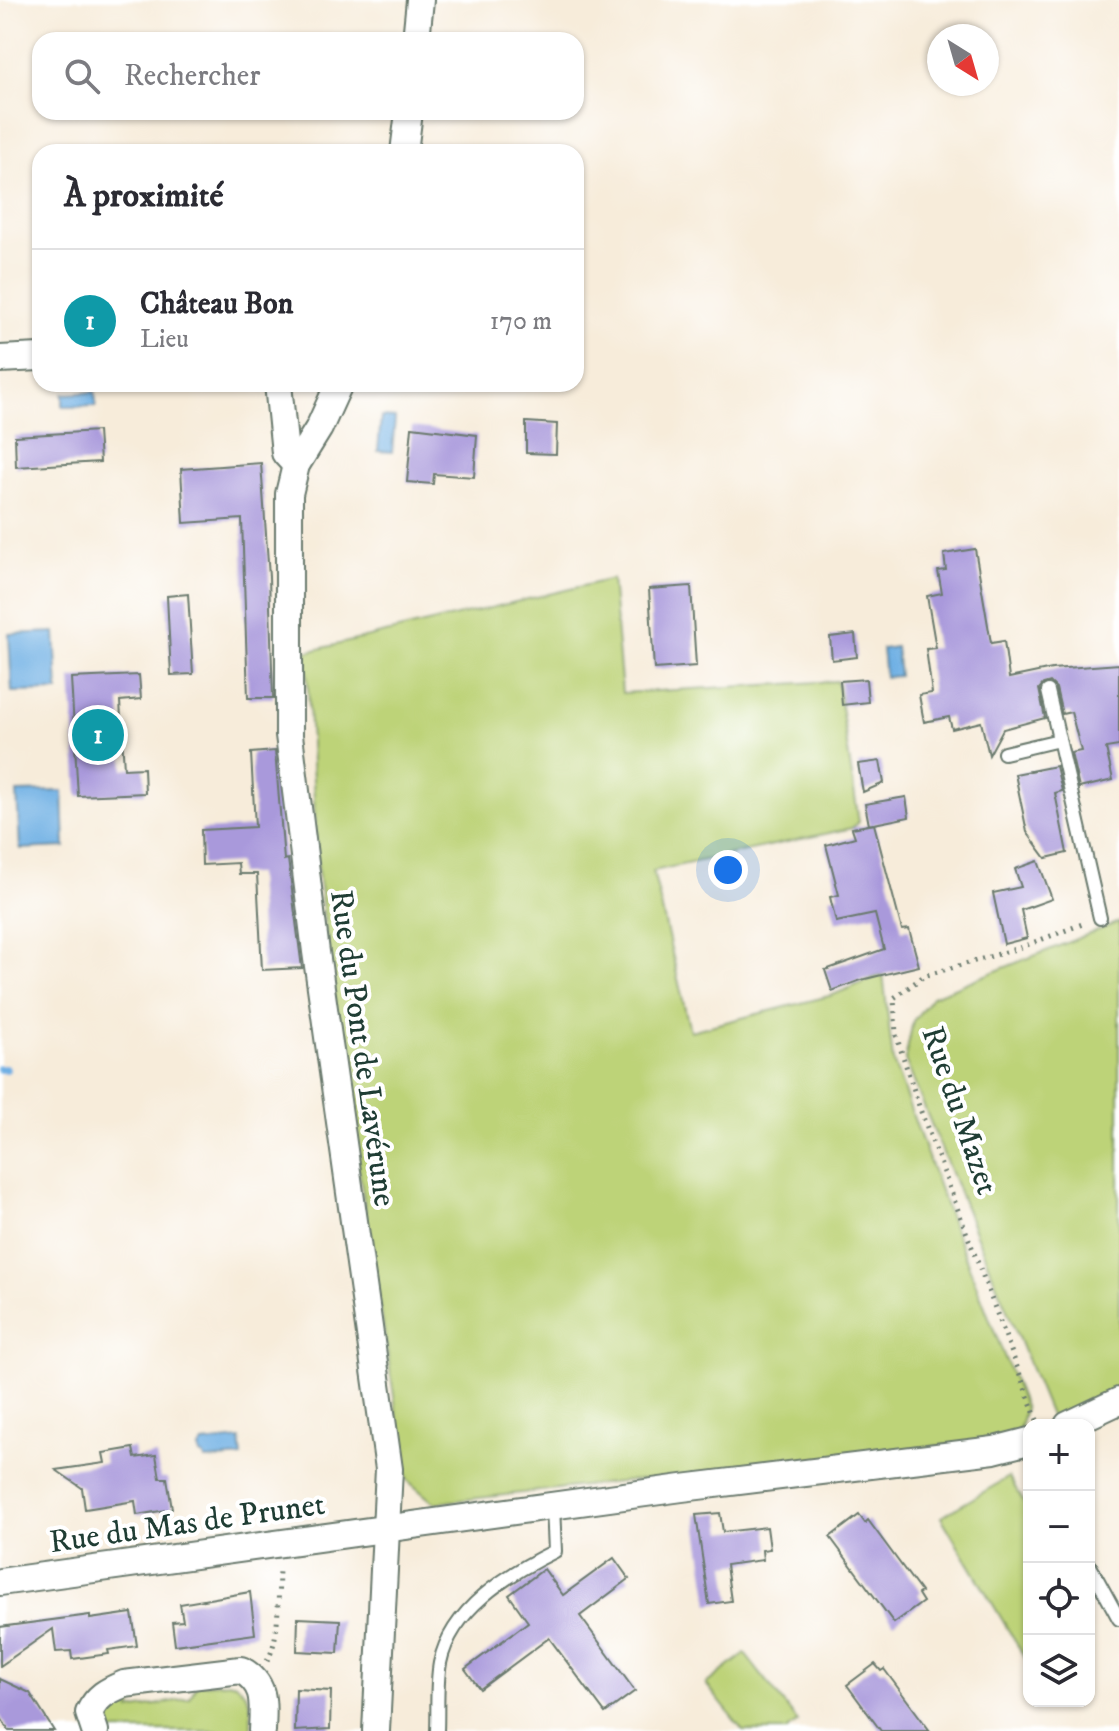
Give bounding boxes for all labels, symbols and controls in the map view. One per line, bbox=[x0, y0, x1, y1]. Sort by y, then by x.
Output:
north arrow bbox=[927, 24, 999, 96]
search box bbox=[32, 32, 584, 120]
icon: search bbox=[60, 54, 104, 98]
text: Rechercher bbox=[124, 58, 260, 95]
text: À proximité bbox=[64, 175, 224, 217]
text: Château Bon bbox=[140, 286, 293, 323]
text: 1 bbox=[85, 305, 95, 338]
text: 170 m bbox=[490, 305, 552, 338]
text: Lieu bbox=[140, 323, 189, 356]
pin: 1 bbox=[72, 705, 124, 765]
your location bbox=[708, 850, 748, 890]
street label: Rue du Pont de Lavérune bbox=[320, 887, 404, 1209]
street label: Rue du Mazet bbox=[912, 1021, 1007, 1200]
map controls bbox=[1023, 1419, 1095, 1707]
button: + bbox=[1023, 1419, 1095, 1491]
street label: Rue du Mas de Prunet bbox=[47, 1485, 328, 1563]
button: − bbox=[1023, 1491, 1095, 1563]
button: locate bbox=[1023, 1563, 1095, 1635]
button: layers bbox=[1023, 1635, 1095, 1707]

